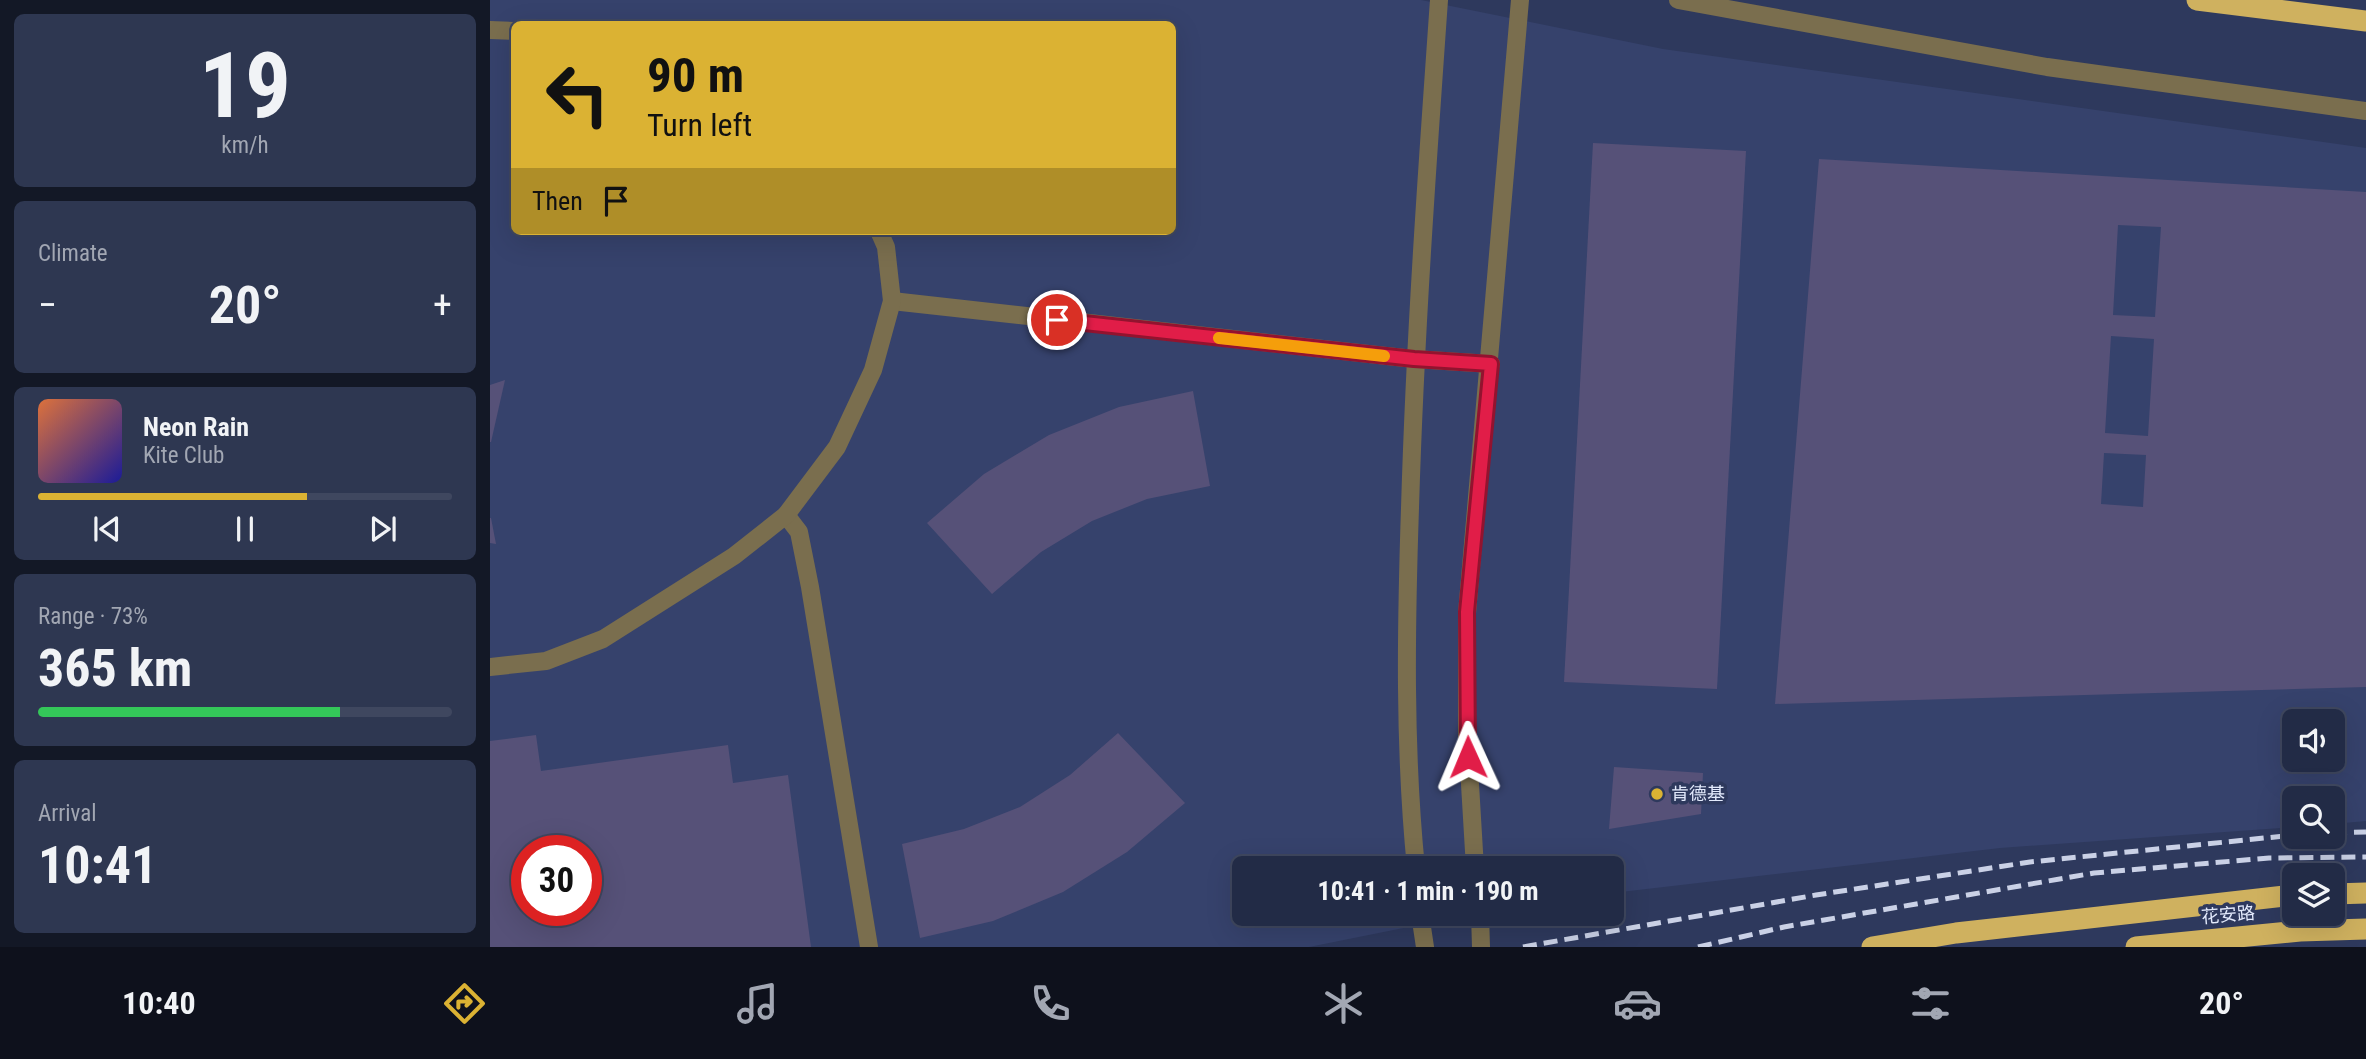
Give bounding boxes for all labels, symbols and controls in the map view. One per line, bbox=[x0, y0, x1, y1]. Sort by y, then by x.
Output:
text: 19 bbox=[199, 33, 291, 139]
text: 90 m bbox=[647, 47, 744, 104]
icon: left bbox=[532, 49, 623, 140]
text: Turn left bbox=[647, 106, 752, 144]
text: km/h bbox=[221, 132, 269, 159]
icon: arrive bbox=[597, 182, 635, 220]
text: Then bbox=[532, 186, 583, 216]
text: Climate bbox=[38, 240, 108, 267]
text: 20° bbox=[209, 275, 281, 336]
text: − bbox=[38, 283, 57, 327]
text: + bbox=[433, 283, 452, 327]
pin bbox=[1027, 290, 1087, 350]
icon: arrive bbox=[1038, 301, 1076, 339]
text: Neon Rain bbox=[143, 412, 249, 442]
text: Kite Club bbox=[143, 442, 224, 469]
icon: previous bbox=[88, 510, 126, 548]
icon: pause bbox=[226, 510, 264, 548]
icon: next bbox=[364, 510, 402, 548]
text: Range · 73% bbox=[38, 603, 148, 630]
text: 365 km bbox=[38, 638, 192, 699]
map controls bbox=[2282, 709, 2345, 926]
button: sound bbox=[2282, 709, 2345, 772]
position arrow bbox=[1431, 720, 1505, 794]
place label: 肯德基 bbox=[1671, 783, 1725, 804]
marker: 肯德基 bbox=[1649, 786, 1665, 802]
button: search bbox=[2282, 786, 2345, 849]
text: Arrival bbox=[38, 800, 97, 827]
text: 10:41 bbox=[38, 835, 157, 896]
speed limit sign: 30 bbox=[511, 835, 602, 926]
button: layers bbox=[2282, 863, 2345, 926]
text: 10:41 · 1 min · 190 m bbox=[1318, 876, 1538, 906]
street label: 花安路 bbox=[2200, 902, 2256, 927]
icon: directions bbox=[440, 979, 489, 1028]
icon: music bbox=[733, 979, 782, 1028]
icon: phone bbox=[1026, 979, 1075, 1028]
icon: climate bbox=[1319, 979, 1368, 1028]
icon: car bbox=[1613, 979, 1662, 1028]
icon: filters bbox=[1906, 979, 1955, 1028]
text: 10:40 bbox=[122, 984, 196, 1022]
text: 20° bbox=[2199, 984, 2244, 1022]

